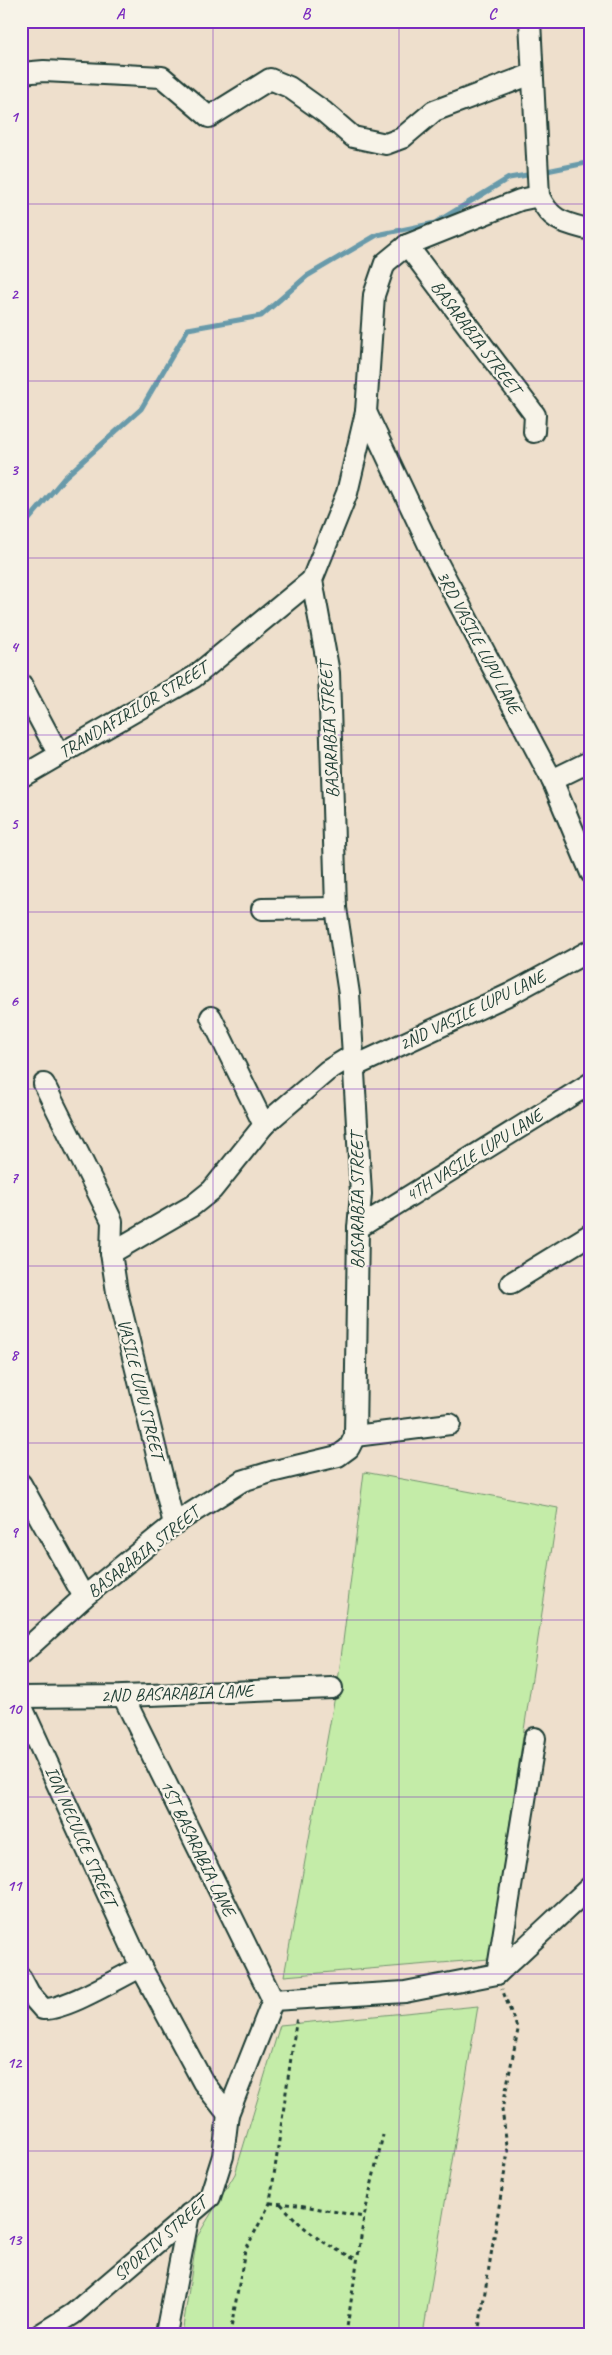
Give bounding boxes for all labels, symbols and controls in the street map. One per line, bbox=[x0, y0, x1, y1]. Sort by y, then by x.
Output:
text: A bbox=[116, 4, 126, 24]
text: B bbox=[302, 4, 312, 24]
text: C bbox=[488, 4, 498, 24]
text: 1 bbox=[10, 107, 19, 127]
street label: BASARABIA STREET bbox=[426, 276, 529, 402]
text: 2 bbox=[10, 284, 19, 304]
text: 3 bbox=[10, 460, 19, 480]
street label: 3RD VASILE LUPU LANE bbox=[432, 567, 527, 719]
text: 4 bbox=[10, 637, 19, 657]
street label: TRANDAFIRILOR STREET bbox=[55, 654, 215, 763]
street label: BASARABIA STREET bbox=[314, 657, 344, 799]
text: 5 bbox=[11, 814, 20, 834]
street label: 2ND VASILE LUPU LANE bbox=[395, 964, 551, 1055]
text: 6 bbox=[10, 991, 19, 1011]
street label: 4TH VASILE LUPU LANE bbox=[402, 1103, 549, 1206]
street label: BASARABIA STREET bbox=[346, 1128, 368, 1269]
text: 7 bbox=[10, 1168, 19, 1188]
street label: VASILE LUPU STREET bbox=[113, 1317, 170, 1466]
text: 8 bbox=[10, 1345, 19, 1365]
street label: BASARABIA STREET bbox=[83, 1499, 207, 1603]
text: 9 bbox=[10, 1522, 19, 1542]
street label: 2ND BASARABIA LANE bbox=[100, 1679, 256, 1707]
text: 10 bbox=[7, 1699, 23, 1719]
street label: ION NECULCE STREET bbox=[40, 1763, 124, 1914]
street label: 1ST BASARABIA LANE bbox=[156, 1777, 241, 1922]
text: 11 bbox=[7, 1876, 23, 1896]
text: 12 bbox=[7, 2053, 23, 2073]
street label: SPORTIV STREET bbox=[109, 2189, 215, 2286]
text: 13 bbox=[7, 2230, 23, 2250]

